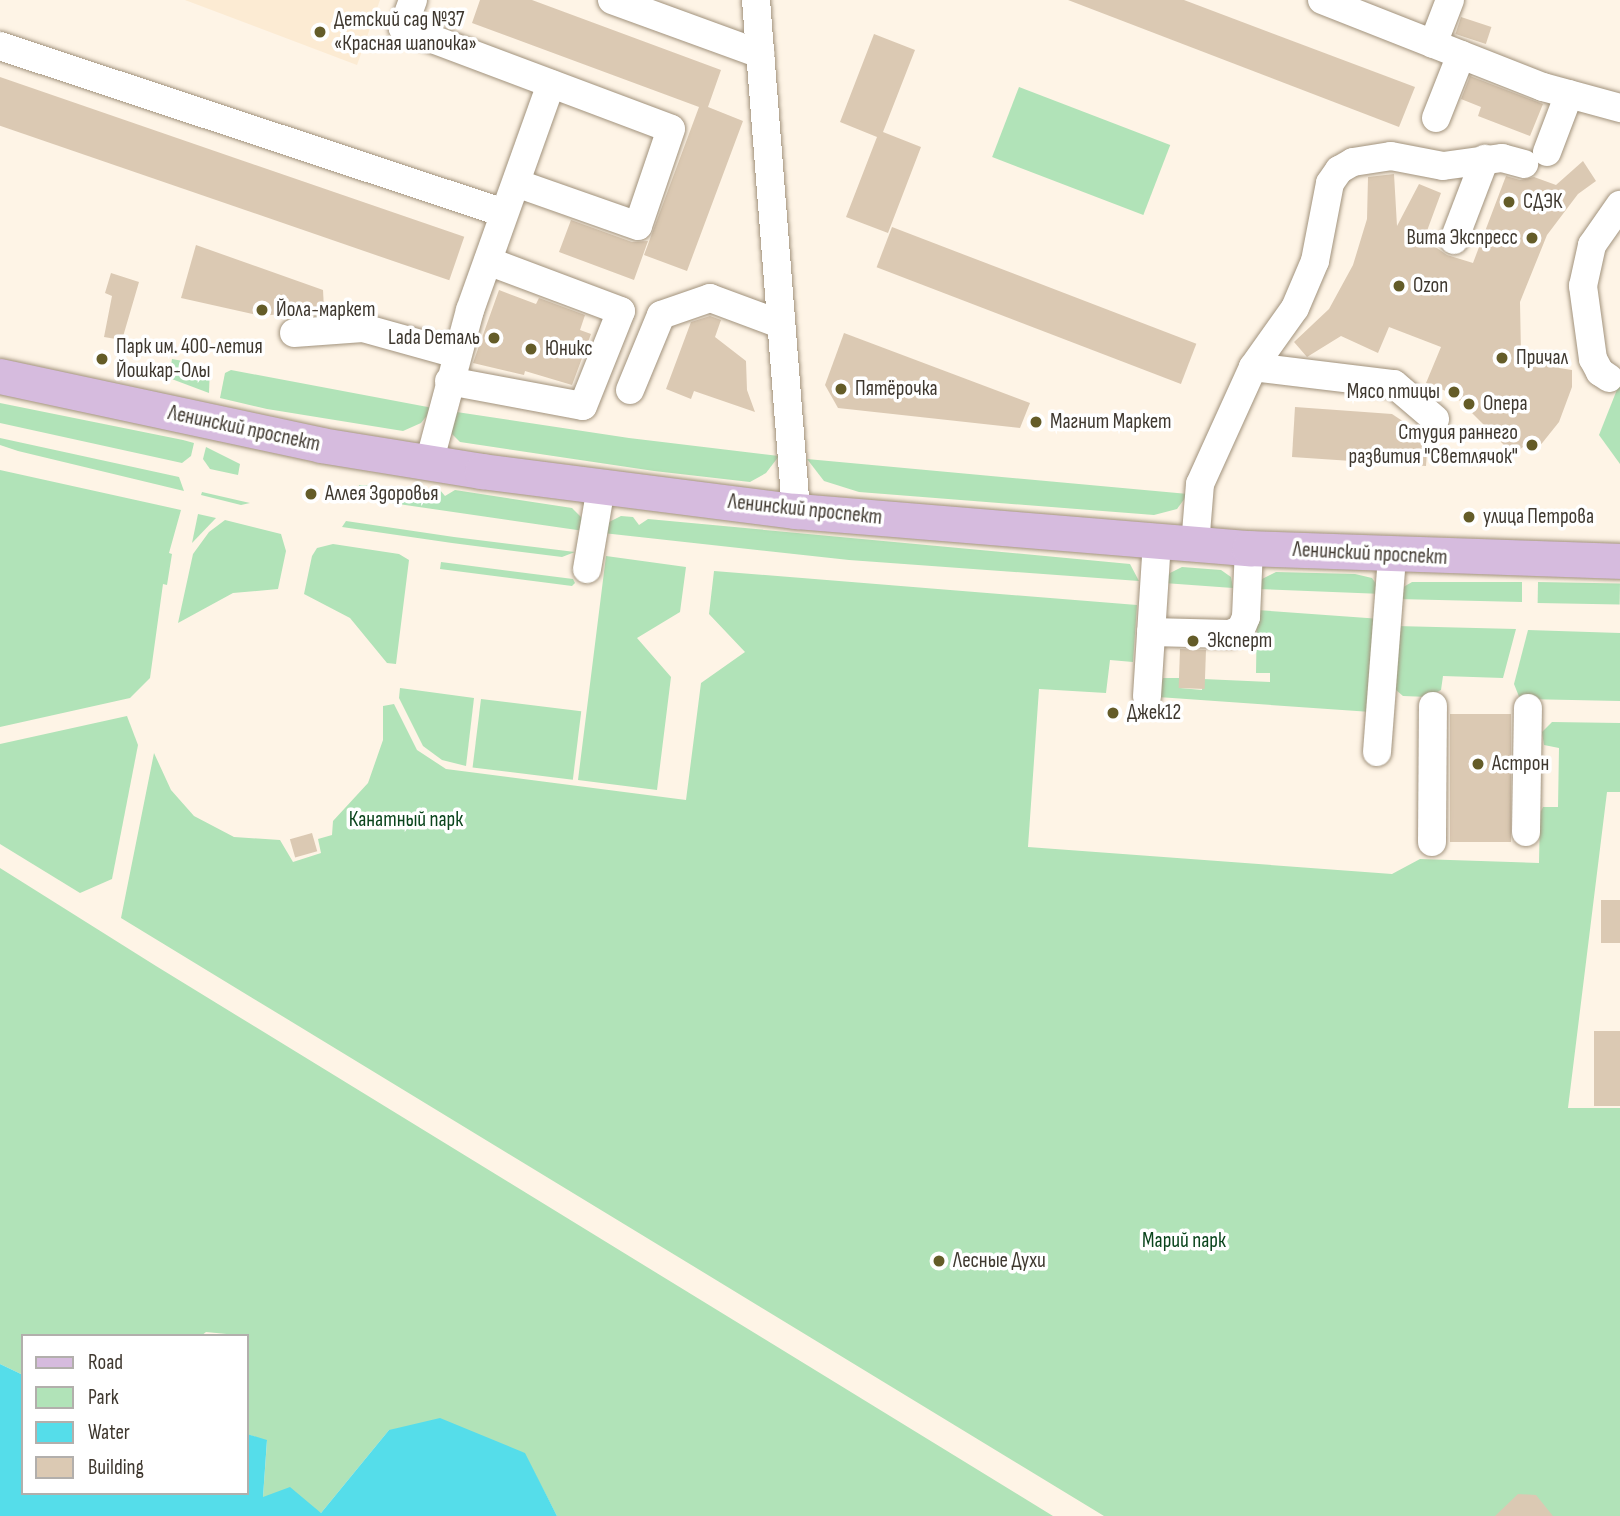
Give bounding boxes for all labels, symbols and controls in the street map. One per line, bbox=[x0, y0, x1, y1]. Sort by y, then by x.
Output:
place label: Детский сад №37 «Красная шапочка» bbox=[334, 7, 477, 57]
marker: Детский сад №37 «Красная шапочка» bbox=[312, 24, 328, 40]
place label: СДЭК bbox=[1523, 189, 1562, 215]
marker: СДЭК bbox=[1501, 194, 1517, 210]
place label: Вита Экспресс bbox=[1406, 225, 1518, 251]
marker: Вита Экспресс bbox=[1524, 230, 1540, 246]
place label: Ozon bbox=[1413, 273, 1448, 299]
marker: Ozon bbox=[1391, 278, 1407, 294]
place label: Йола-маркет bbox=[276, 297, 376, 323]
marker: Йола-маркет bbox=[254, 302, 270, 318]
place label: Lada Dеталь bbox=[388, 325, 480, 351]
marker: Lada Dеталь bbox=[486, 330, 502, 346]
place label: Парк им. 400-летия Йошкар-Олы bbox=[116, 334, 263, 384]
place label: Юникс bbox=[545, 336, 593, 362]
marker: Юникс bbox=[523, 341, 539, 357]
place label: Причал bbox=[1516, 345, 1568, 371]
marker: Причал bbox=[1494, 350, 1510, 366]
marker: Парк им. 400-летия Йошкар-Олы bbox=[94, 351, 110, 367]
place label: Пятёрочка bbox=[855, 376, 938, 402]
place label: Мясо птицы bbox=[1347, 379, 1440, 405]
marker: Пятёрочка bbox=[833, 381, 849, 397]
marker: Мясо птицы bbox=[1446, 384, 1462, 400]
place label: Опера bbox=[1483, 391, 1528, 417]
marker: Опера bbox=[1461, 396, 1477, 412]
street label: Ленинский проспект bbox=[166, 401, 322, 457]
place label: Магнит Маркет bbox=[1050, 409, 1172, 435]
marker: Магнит Маркет bbox=[1028, 414, 1044, 430]
place label: Студия раннего развития "Светлячок" bbox=[1349, 420, 1518, 470]
marker: Студия раннего развития "Светлячок" bbox=[1524, 437, 1540, 453]
place label: Аллея Здоровья bbox=[325, 481, 438, 507]
marker: Аллея Здоровья bbox=[303, 486, 319, 502]
street label: Ленинский проспект bbox=[727, 489, 883, 531]
place label: улица Петрова bbox=[1483, 504, 1594, 530]
marker: улица Петрова bbox=[1461, 509, 1477, 525]
street label: Ленинский проспект bbox=[1292, 537, 1448, 571]
place label: Эксперт bbox=[1207, 628, 1272, 654]
marker: Эксперт bbox=[1185, 633, 1201, 649]
place label: Джек12 bbox=[1127, 700, 1181, 726]
marker: Джек12 bbox=[1105, 705, 1121, 721]
place label: Астрон bbox=[1492, 751, 1549, 777]
marker: Астрон bbox=[1470, 756, 1486, 772]
park label: Канатный парк bbox=[349, 807, 463, 833]
park label: Марий парк bbox=[1142, 1228, 1226, 1254]
place label: Лесные Духи bbox=[953, 1248, 1046, 1274]
marker: Лесные Духи bbox=[931, 1253, 947, 1269]
legend bbox=[21, 1334, 248, 1495]
text: Road bbox=[88, 1350, 123, 1375]
text: Park bbox=[88, 1385, 119, 1410]
text: Water bbox=[88, 1420, 130, 1445]
text: Building bbox=[88, 1455, 144, 1480]

